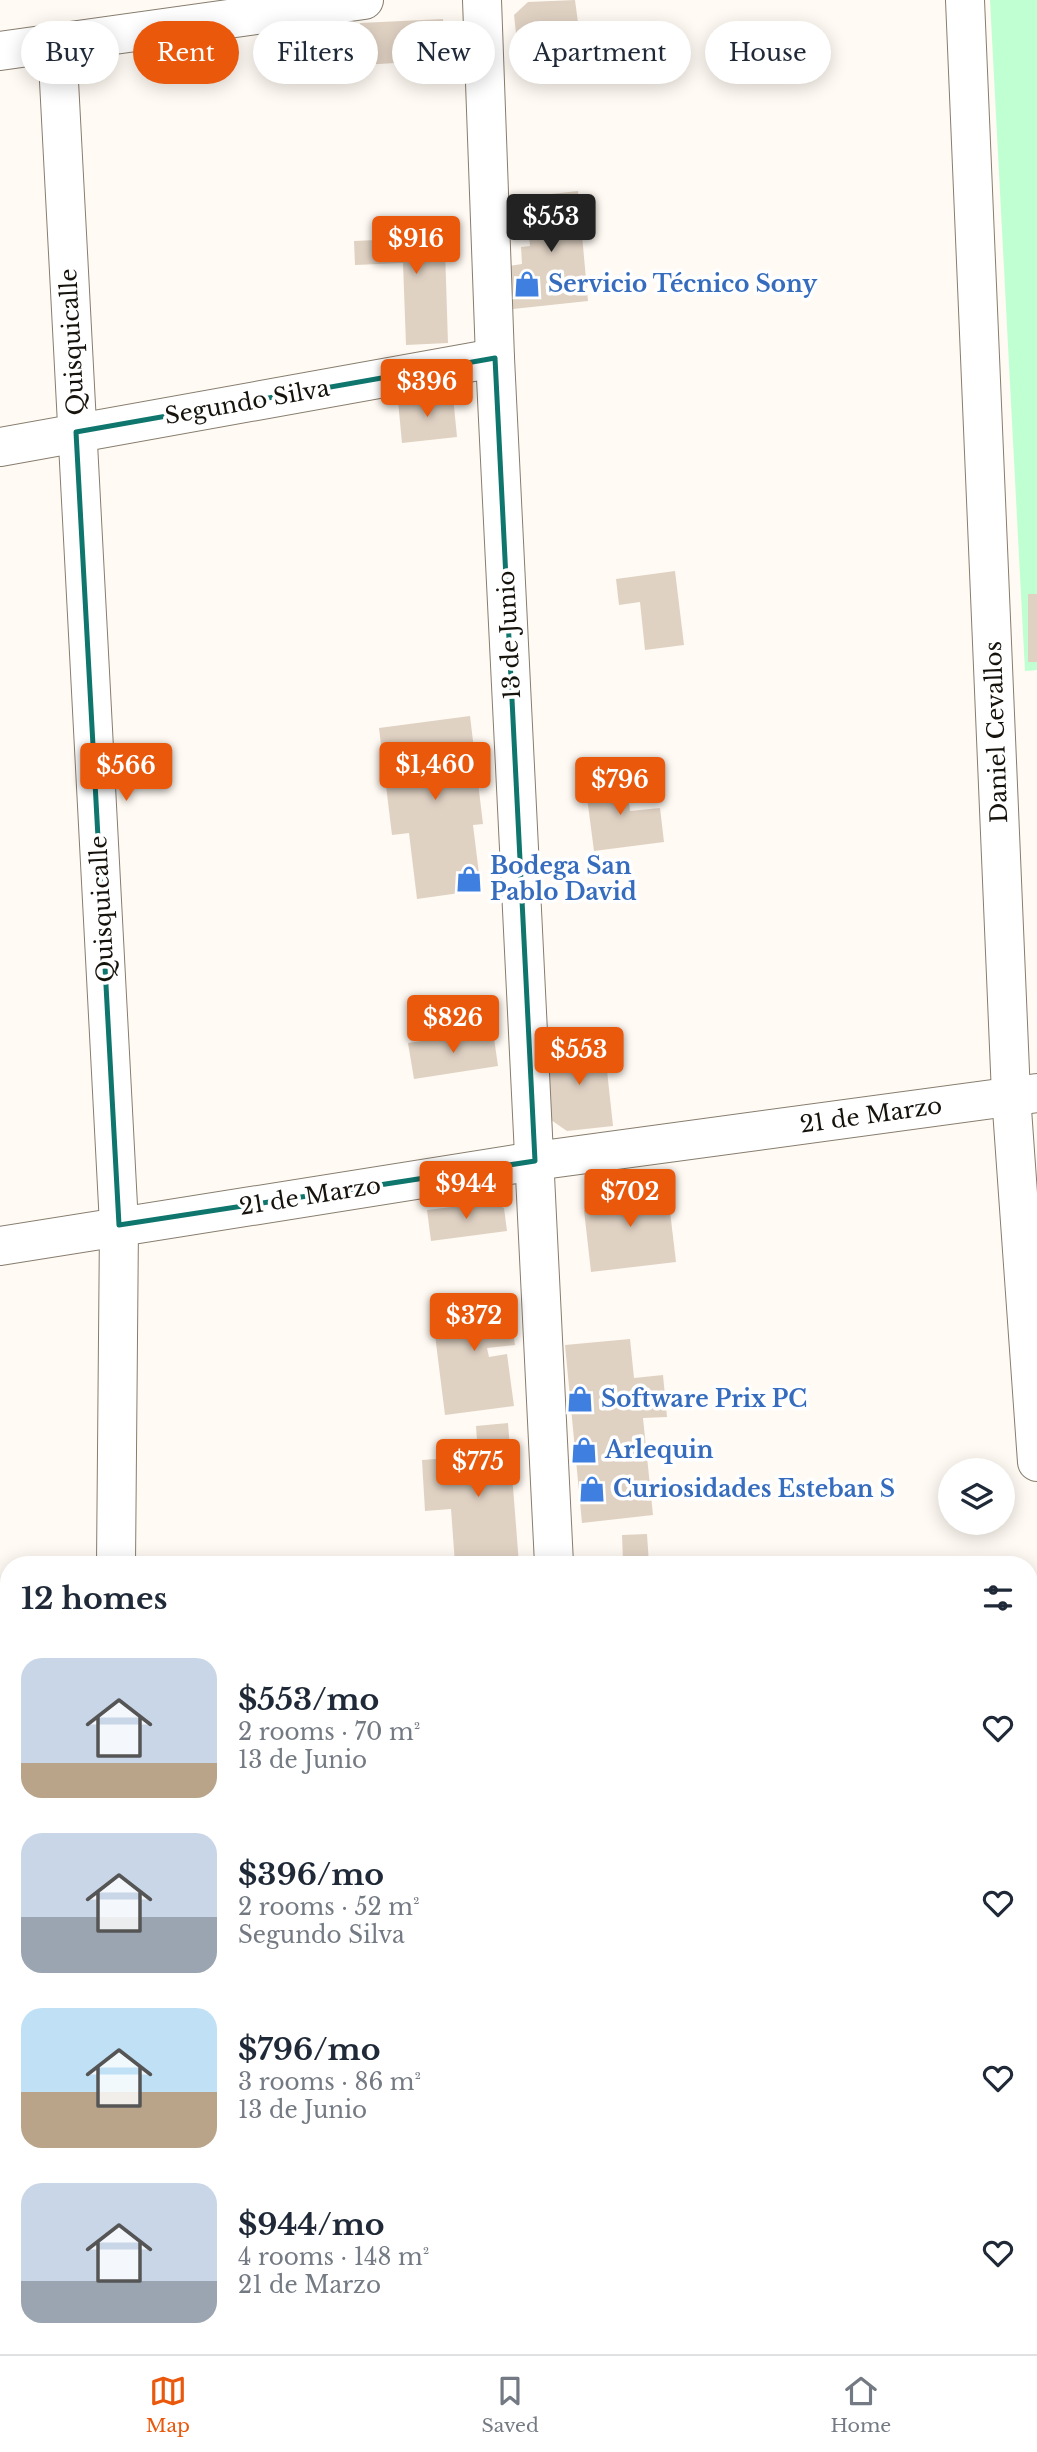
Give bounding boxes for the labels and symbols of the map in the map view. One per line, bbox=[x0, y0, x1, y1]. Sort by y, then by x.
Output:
pin: $553 bbox=[510, 194, 592, 254]
pin: $916 bbox=[375, 216, 457, 276]
street label: Quisquicalle bbox=[54, 268, 90, 416]
shop icon: Servicio Técnico Sony bbox=[512, 269, 542, 299]
place label: Servicio Técnico Sony bbox=[548, 270, 818, 298]
pin: $396 bbox=[386, 360, 468, 419]
street label: Segundo Silva bbox=[162, 374, 332, 430]
street label: 13 de Junio bbox=[492, 570, 526, 700]
street label: Daniel Cevallos bbox=[979, 640, 1013, 824]
pin: $1,460 bbox=[378, 742, 492, 802]
pin: $566 bbox=[85, 744, 167, 803]
pin: $796 bbox=[579, 758, 661, 817]
street label: Quisquicalle bbox=[84, 835, 120, 983]
place label: Bodega San Pablo David bbox=[490, 852, 637, 906]
shop icon: Bodega San Pablo David bbox=[454, 864, 484, 894]
pin: $826 bbox=[412, 996, 494, 1055]
pin: $553 bbox=[538, 1028, 620, 1087]
street label: 21 de Marzo bbox=[798, 1091, 944, 1139]
pin: $944 bbox=[425, 1162, 507, 1221]
pin: $702 bbox=[589, 1170, 671, 1229]
street label: 21 de Marzo bbox=[237, 1171, 383, 1221]
pin: $372 bbox=[433, 1294, 515, 1353]
shop icon: Software Prix PC bbox=[565, 1384, 595, 1414]
place label: Software Prix PC bbox=[601, 1385, 807, 1413]
shop icon: Arlequin bbox=[569, 1435, 599, 1465]
place label: Arlequin bbox=[604, 1436, 714, 1464]
pin: $775 bbox=[437, 1440, 519, 1499]
shop icon: Curiosidades Esteban S bbox=[577, 1474, 607, 1504]
place label: Curiosidades Esteban S bbox=[613, 1475, 895, 1503]

